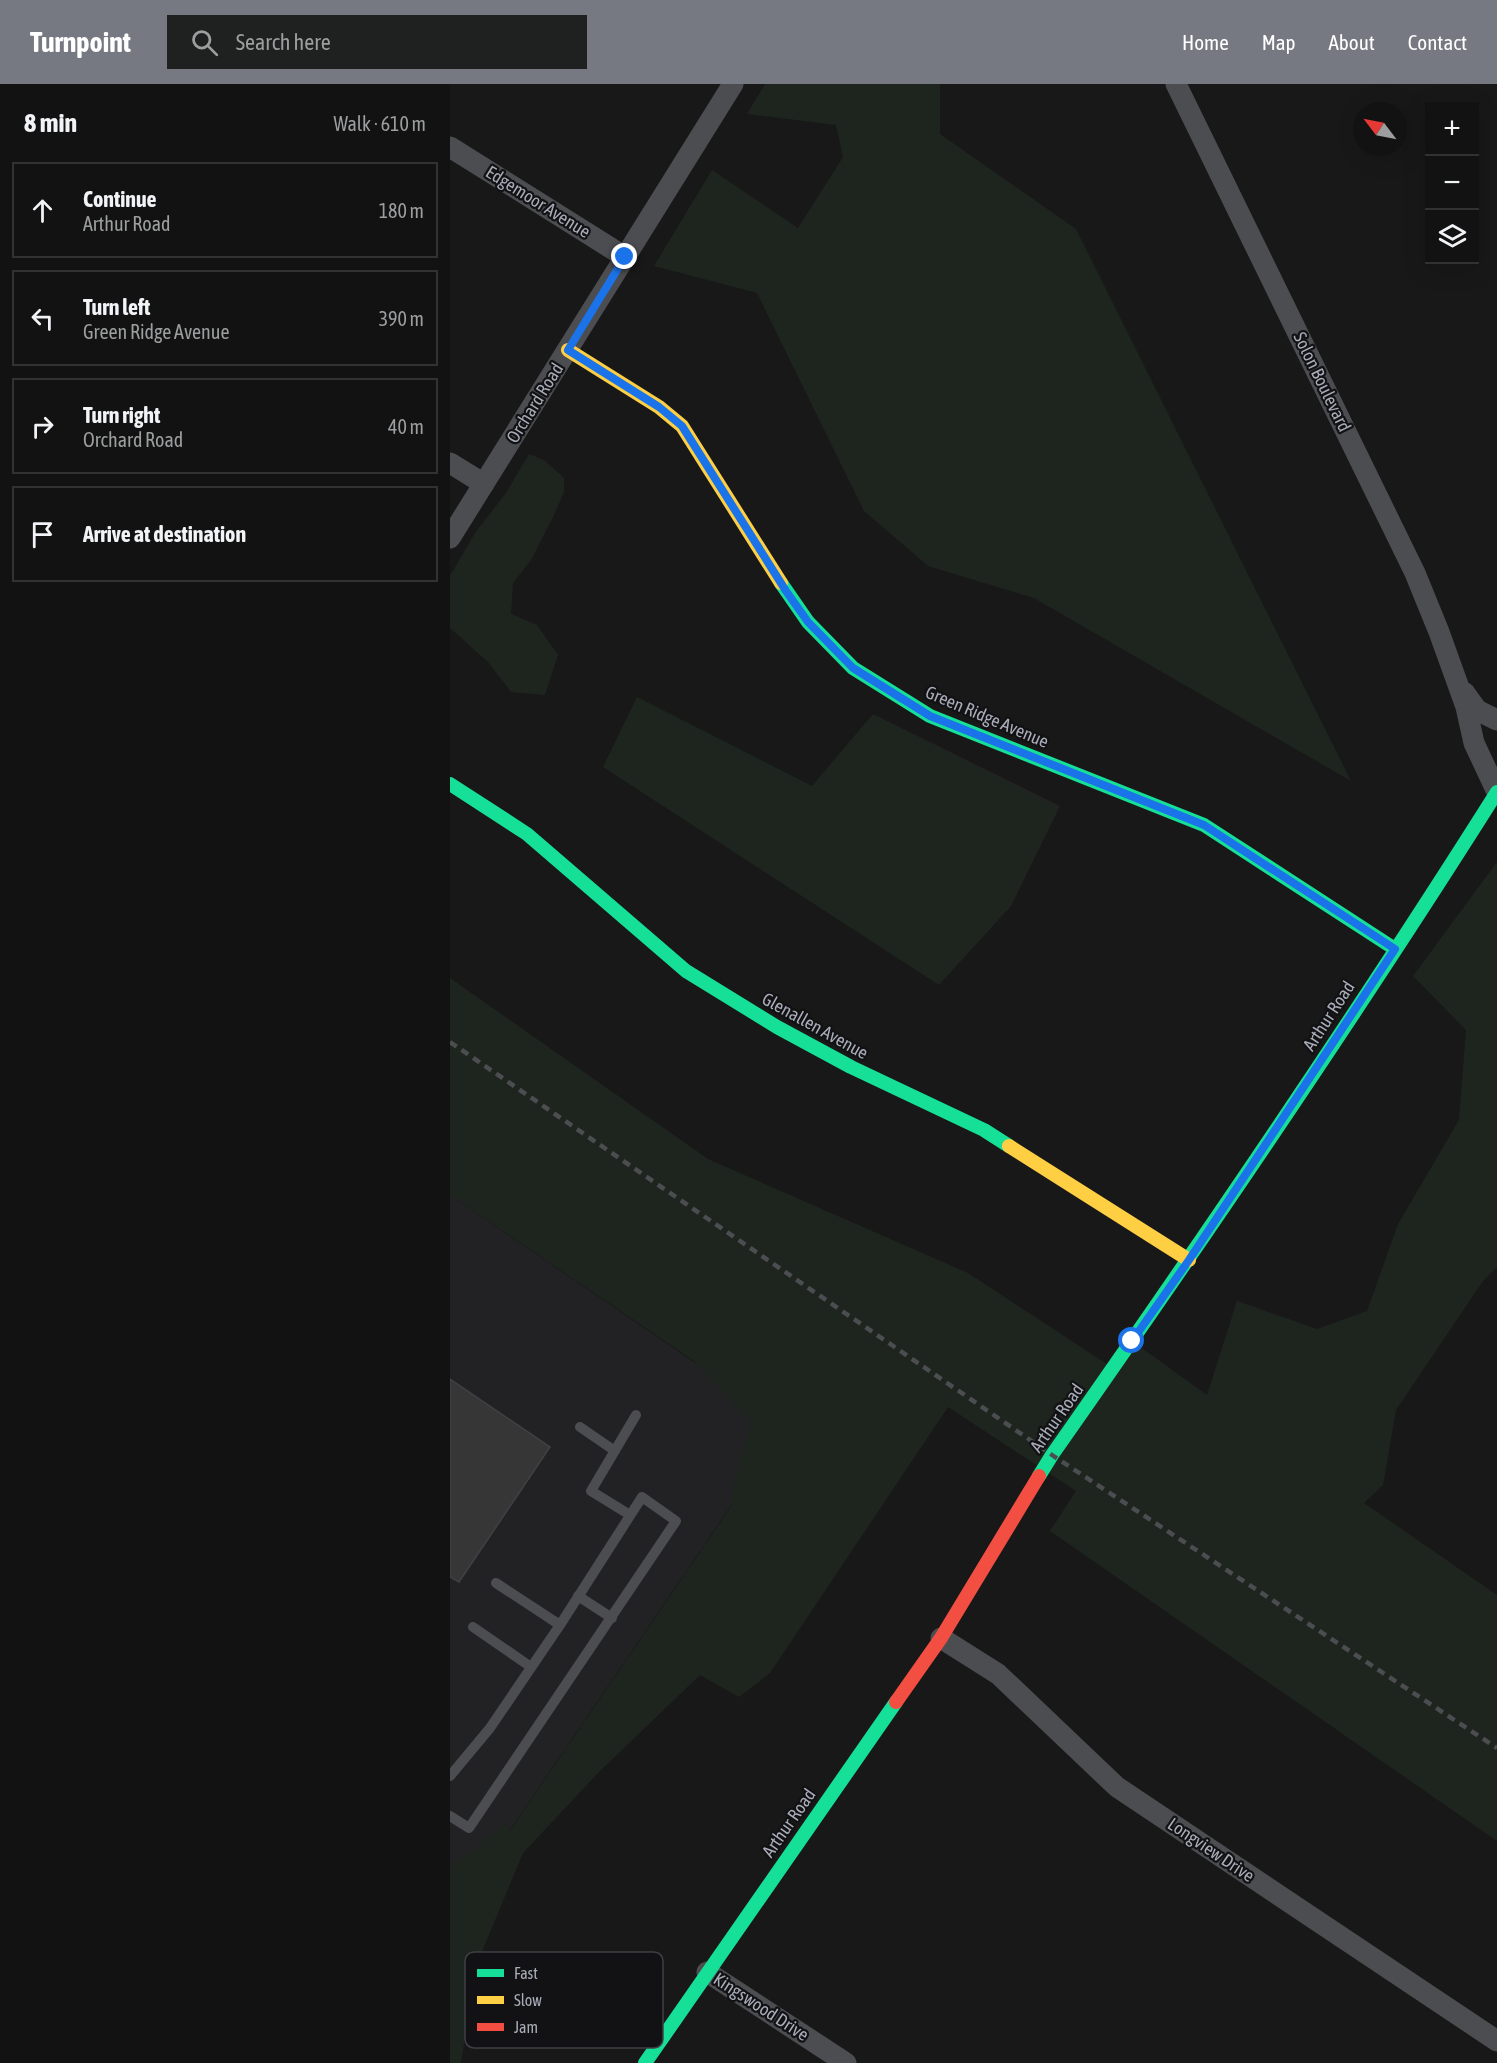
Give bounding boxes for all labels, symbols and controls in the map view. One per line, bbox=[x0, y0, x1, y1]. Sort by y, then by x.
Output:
search box bbox=[167, 15, 587, 69]
text: Turnpoint bbox=[30, 26, 131, 58]
icon: search bbox=[188, 26, 221, 59]
text: Search here bbox=[236, 29, 331, 55]
text: Home bbox=[1182, 30, 1229, 54]
text: Map bbox=[1262, 30, 1296, 54]
text: About bbox=[1329, 30, 1375, 54]
text: Contact bbox=[1408, 30, 1467, 54]
north arrow bbox=[1353, 102, 1407, 156]
map controls bbox=[1425, 102, 1479, 264]
button: + bbox=[1425, 102, 1479, 156]
text: 8 min bbox=[24, 108, 77, 138]
text: Walk · 610 m bbox=[334, 112, 426, 135]
button: − bbox=[1425, 156, 1479, 210]
street label: Edgemoor Avenue bbox=[482, 161, 594, 242]
text: Continue bbox=[83, 186, 157, 212]
icon: ahead bbox=[26, 194, 59, 227]
text: 180 m bbox=[379, 199, 424, 222]
button: layers bbox=[1425, 210, 1479, 264]
text: Arthur Road bbox=[83, 212, 170, 235]
route end bbox=[611, 243, 637, 269]
text: Turn left bbox=[83, 294, 150, 320]
icon: left bbox=[26, 302, 59, 335]
text: 390 m bbox=[379, 307, 424, 330]
text: Green Ridge Avenue bbox=[83, 320, 229, 343]
street label: Solon Boulevard bbox=[1289, 329, 1356, 435]
street label: Orchard Road bbox=[502, 359, 567, 447]
text: Turn right bbox=[83, 402, 160, 428]
icon: right bbox=[26, 410, 59, 443]
text: 40 m bbox=[388, 415, 424, 438]
text: Orchard Road bbox=[83, 428, 183, 451]
icon: arrive bbox=[26, 518, 59, 551]
text: Arrive at destination bbox=[83, 521, 246, 547]
street label: Green Ridge Avenue bbox=[922, 681, 1052, 752]
street label: Arthur Road bbox=[1298, 977, 1359, 1054]
street label: Glenallen Avenue bbox=[759, 988, 872, 1063]
route start bbox=[1118, 1327, 1144, 1353]
street label: Arthur Road bbox=[1025, 1379, 1088, 1456]
street label: Arthur Road bbox=[757, 1784, 820, 1861]
street label: Longview Drive bbox=[1164, 1813, 1258, 1886]
legend bbox=[465, 1952, 663, 2048]
text: Fast bbox=[514, 1964, 538, 1982]
street label: Kingswood Drive bbox=[710, 1968, 813, 2045]
text: Slow bbox=[514, 1991, 542, 2009]
text: Jam bbox=[514, 2018, 538, 2036]

